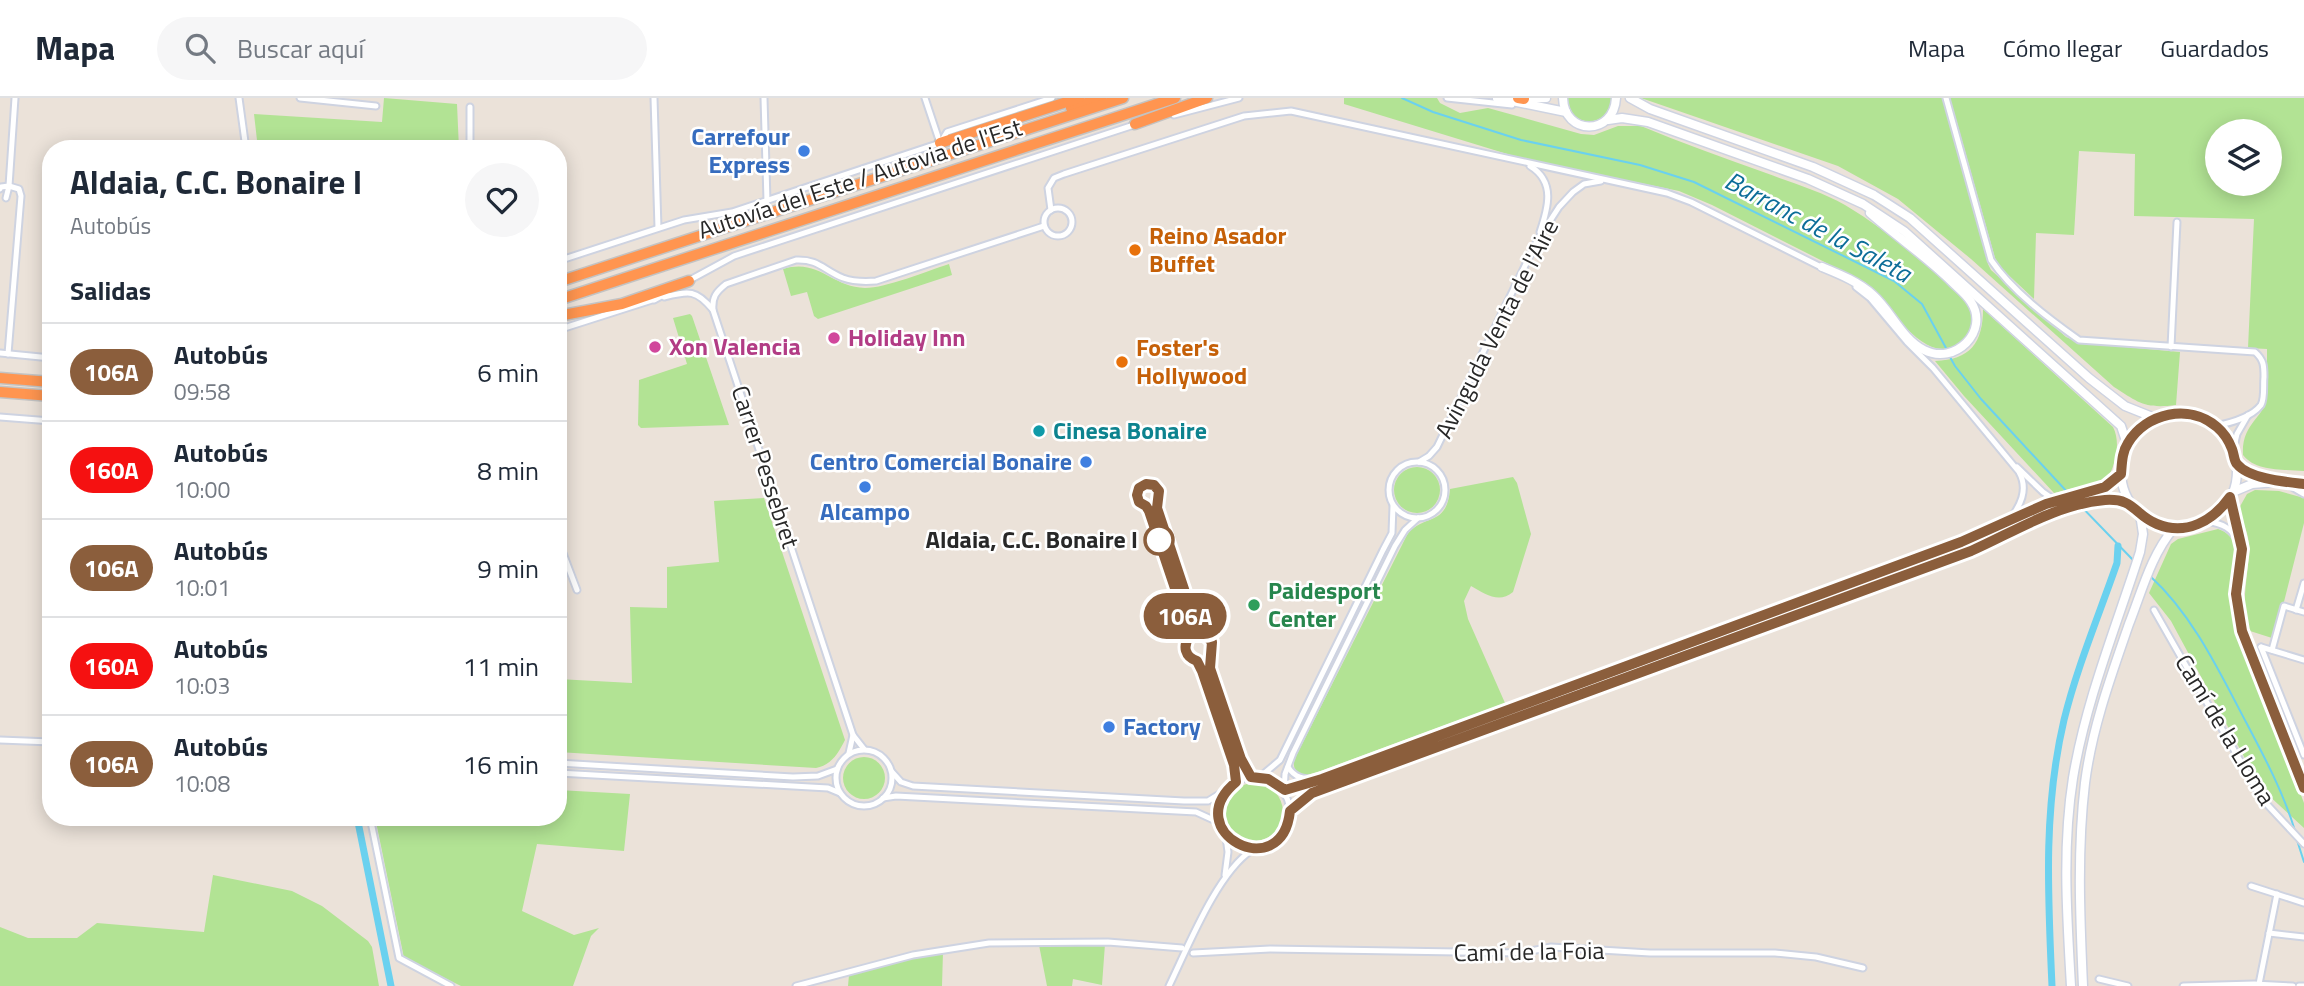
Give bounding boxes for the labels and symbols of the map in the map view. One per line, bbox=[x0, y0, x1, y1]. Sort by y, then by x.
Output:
street label: Autovía del Este / Autovia de l'Est bbox=[693, 108, 1027, 247]
place label: Carrefour Express bbox=[691, 118, 790, 182]
marker: Carrefour Express bbox=[796, 143, 812, 159]
water label: Barranc de la Saleta bbox=[1718, 161, 1920, 293]
street label: Avinguda Venta de l'Aire bbox=[1425, 213, 1567, 444]
place label: Reino Asador Buffet bbox=[1149, 217, 1286, 281]
marker: Reino Asador Buffet bbox=[1127, 242, 1143, 258]
place label: Holiday Inn bbox=[848, 319, 966, 355]
place label: Xon Valencia bbox=[669, 328, 801, 364]
place label: Foster's Hollywood bbox=[1136, 329, 1247, 393]
marker: Holiday Inn bbox=[826, 330, 842, 346]
marker: Xon Valencia bbox=[647, 339, 663, 355]
marker: Foster's Hollywood bbox=[1114, 354, 1130, 370]
street label: Carrer Pessebret bbox=[723, 381, 809, 553]
place label: Cinesa Bonaire bbox=[1053, 412, 1207, 448]
marker: Cinesa Bonaire bbox=[1031, 423, 1047, 439]
place label: Centro Comercial Bonaire bbox=[810, 443, 1072, 479]
marker: Centro Comercial Bonaire bbox=[1078, 454, 1094, 470]
marker: Alcampo bbox=[857, 479, 873, 495]
place label: Alcampo bbox=[820, 493, 910, 529]
place label: Aldaia, C.C. Bonaire I bbox=[926, 521, 1138, 557]
marker: Aldaia, C.C. Bonaire I bbox=[1144, 525, 1174, 555]
place label: Paidesport Center bbox=[1268, 572, 1381, 636]
line badge: 106A bbox=[1136, 593, 1234, 639]
marker: Paidesport Center bbox=[1246, 597, 1262, 613]
street label: Camí de la Lloma bbox=[2167, 647, 2285, 812]
place label: Factory bbox=[1123, 708, 1201, 744]
marker: Factory bbox=[1101, 719, 1117, 735]
street label: Camí de la Foia bbox=[1453, 932, 1605, 970]

